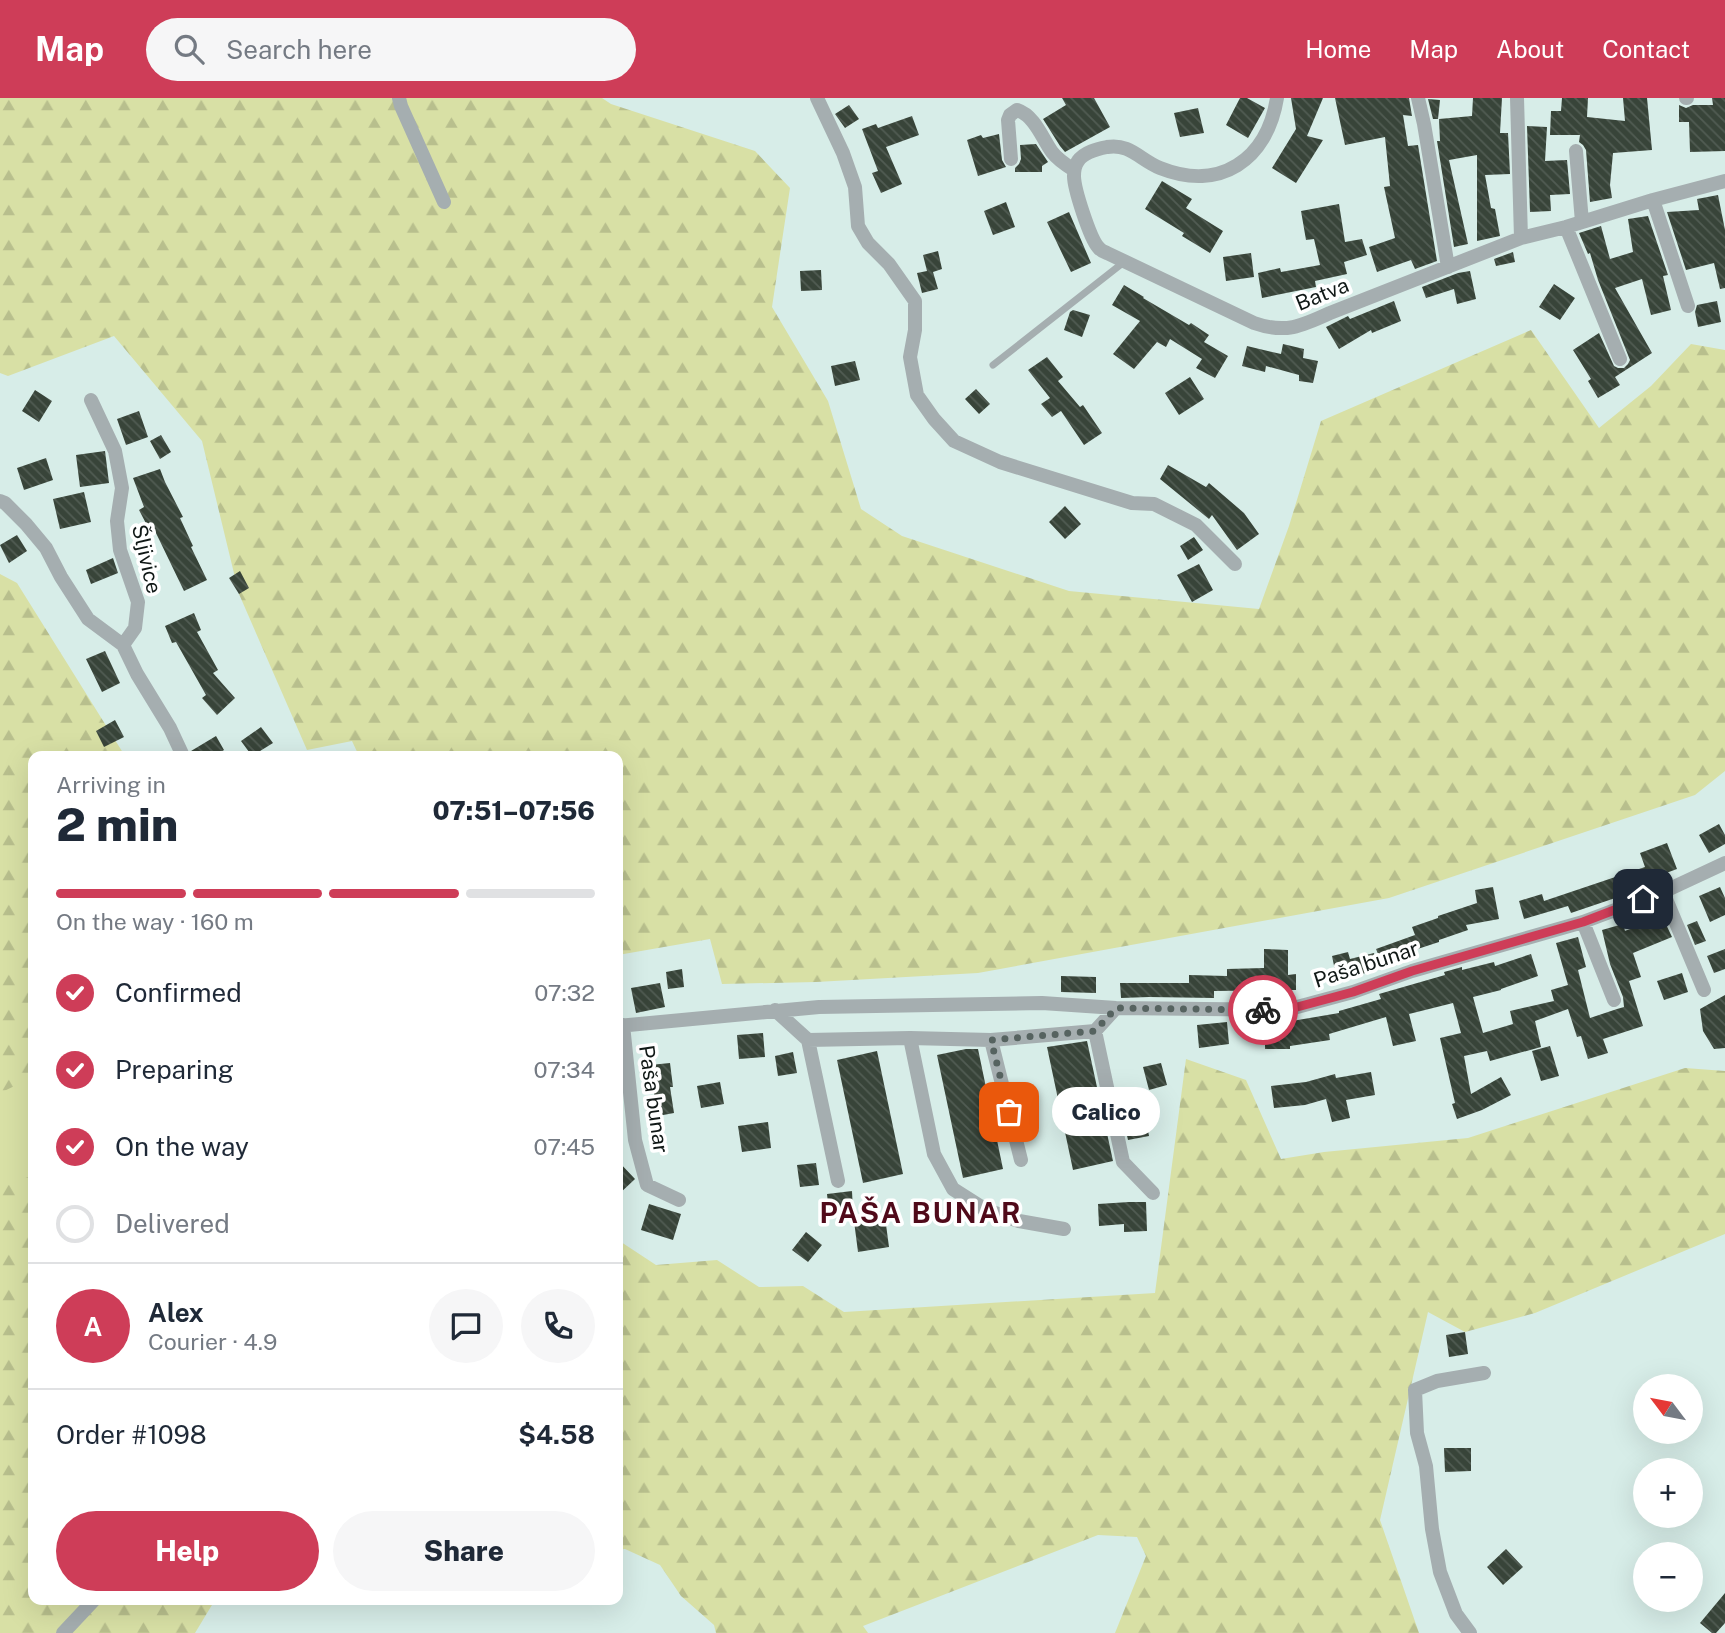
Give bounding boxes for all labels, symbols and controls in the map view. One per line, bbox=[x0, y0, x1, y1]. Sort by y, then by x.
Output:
search box bbox=[146, 18, 636, 81]
text: Map bbox=[35, 30, 104, 68]
icon: search bbox=[170, 30, 208, 68]
text: Search here bbox=[226, 34, 372, 65]
text: Home bbox=[1305, 35, 1371, 63]
text: Map bbox=[1409, 35, 1458, 63]
text: About bbox=[1496, 35, 1564, 63]
text: Contact bbox=[1602, 35, 1690, 63]
street label: Batva bbox=[1292, 272, 1352, 316]
street label: Šljivice bbox=[127, 522, 167, 596]
text: Arriving in bbox=[56, 771, 166, 798]
text: 07:51–07:56 bbox=[433, 795, 595, 826]
text: 2 min bbox=[56, 797, 178, 851]
pin bbox=[1613, 869, 1673, 929]
icon: home bbox=[1624, 880, 1662, 918]
text: On the way · 160 m bbox=[56, 908, 254, 935]
street label: Paša bunar bbox=[1310, 935, 1422, 993]
icon: check bbox=[56, 974, 94, 1012]
courier bbox=[1228, 975, 1298, 1045]
text: Confirmed bbox=[115, 977, 242, 1008]
text: 07:32 bbox=[534, 979, 595, 1006]
icon: bike bbox=[1244, 991, 1282, 1029]
street label: Paša bunar bbox=[634, 1043, 674, 1155]
icon: check bbox=[56, 1051, 94, 1089]
text: Preparing bbox=[115, 1054, 234, 1085]
text: 07:34 bbox=[533, 1056, 595, 1083]
pin bbox=[979, 1082, 1039, 1142]
callout: Calico bbox=[1051, 1088, 1160, 1136]
icon: bag bbox=[990, 1093, 1028, 1131]
text: Calico bbox=[1071, 1098, 1141, 1125]
icon: check bbox=[56, 1128, 94, 1166]
text: On the way bbox=[115, 1131, 249, 1162]
text: 07:45 bbox=[534, 1133, 595, 1160]
district label: PAŠA BUNAR bbox=[819, 1196, 1023, 1229]
text: Delivered bbox=[115, 1208, 230, 1239]
button: chat bbox=[429, 1289, 503, 1363]
button: phone bbox=[521, 1289, 595, 1363]
text: Alex bbox=[148, 1297, 204, 1328]
text: A bbox=[84, 1311, 102, 1342]
text: Courier · 4.9 bbox=[148, 1328, 277, 1355]
north arrow bbox=[1633, 1374, 1703, 1444]
map controls bbox=[1633, 1374, 1703, 1612]
text: Order #1098 bbox=[56, 1419, 207, 1450]
text: $4.58 bbox=[518, 1419, 595, 1450]
button: + bbox=[1633, 1458, 1703, 1528]
button: Help bbox=[56, 1511, 319, 1591]
button: Share bbox=[333, 1511, 595, 1591]
button: − bbox=[1633, 1542, 1703, 1612]

